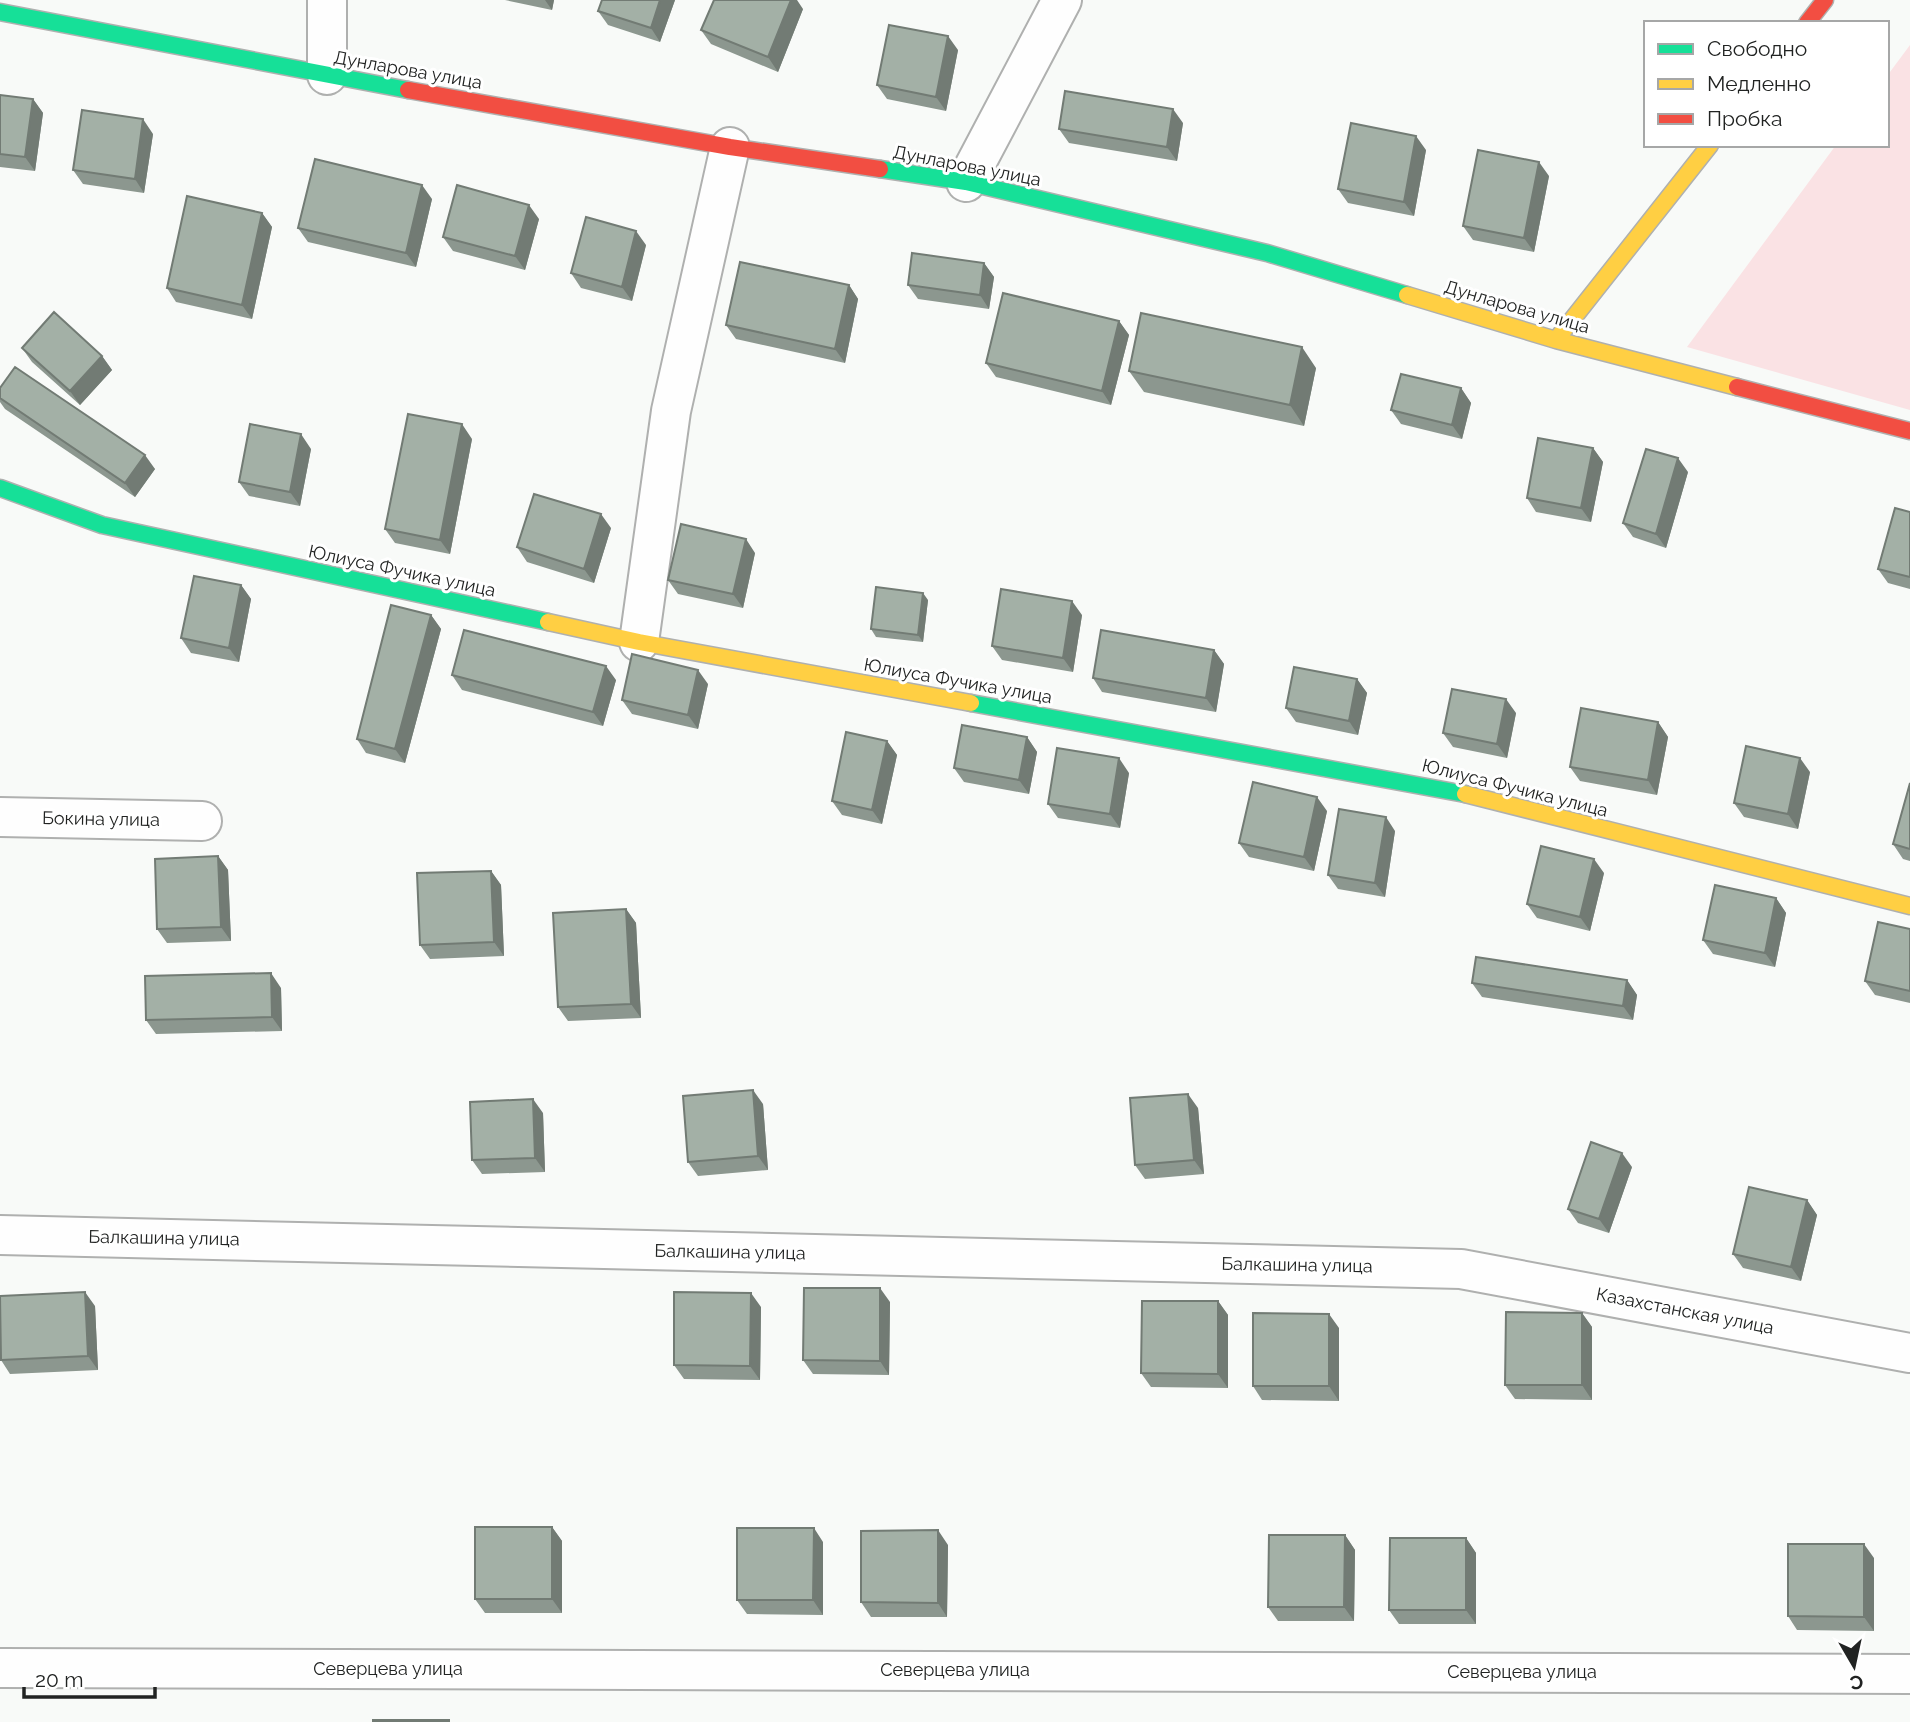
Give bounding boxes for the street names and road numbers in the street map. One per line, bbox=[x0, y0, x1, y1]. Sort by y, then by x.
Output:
street label: Дунларова улица bbox=[332, 46, 484, 93]
street label: Дунларова улица bbox=[891, 141, 1043, 190]
street label: Дунларова улица bbox=[1442, 276, 1592, 337]
street label: Юлиуса Фучика улица bbox=[307, 540, 498, 601]
street label: Юлиуса Фучика улица bbox=[862, 654, 1054, 707]
street label: Юлиуса Фучика улица bbox=[1420, 754, 1610, 821]
street label: Бокина улица bbox=[42, 807, 160, 830]
street label: Балкашина улица bbox=[88, 1226, 240, 1249]
street label: Балкашина улица bbox=[654, 1240, 806, 1263]
street label: Балкашина улица bbox=[1221, 1253, 1373, 1276]
street label: Казахстанская улица bbox=[1595, 1283, 1776, 1338]
street label: Северцева улица bbox=[313, 1658, 463, 1679]
street label: Северцева улица bbox=[880, 1659, 1030, 1680]
street label: Северцева улица bbox=[1447, 1661, 1597, 1682]

